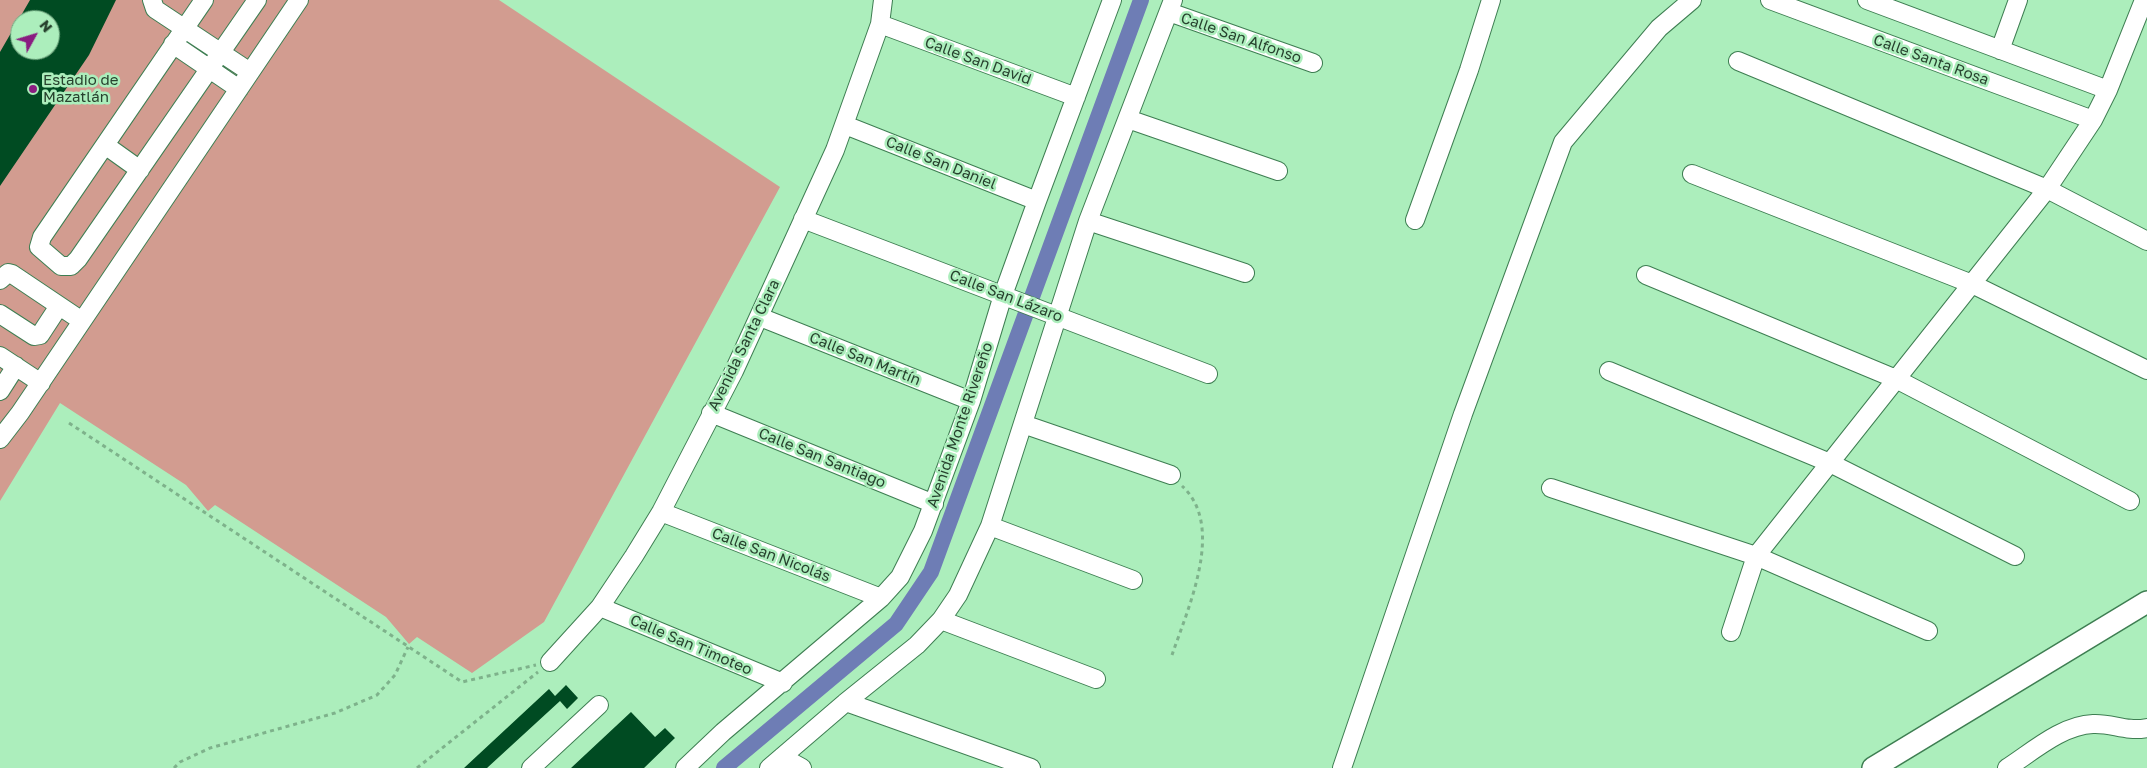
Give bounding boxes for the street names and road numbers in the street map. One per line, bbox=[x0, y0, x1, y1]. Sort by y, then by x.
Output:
street label: Calle San Alfonso bbox=[1178, 9, 1304, 67]
street label: Calle Santa Rosa bbox=[1871, 31, 1991, 89]
street label: Calle San David bbox=[922, 33, 1034, 89]
street label: Calle San Daniel bbox=[883, 133, 999, 193]
street label: Calle San Lázaro bbox=[947, 266, 1065, 326]
street label: Avenida Santa Clara bbox=[704, 276, 784, 414]
street label: Calle San Martín bbox=[807, 328, 923, 390]
street label: Avenida Monte Rivereño bbox=[923, 340, 997, 510]
street label: Calle San Santiago bbox=[756, 424, 888, 492]
street label: Calle San Nicolás bbox=[709, 524, 833, 586]
street label: Calle San Timoteo bbox=[627, 611, 755, 679]

